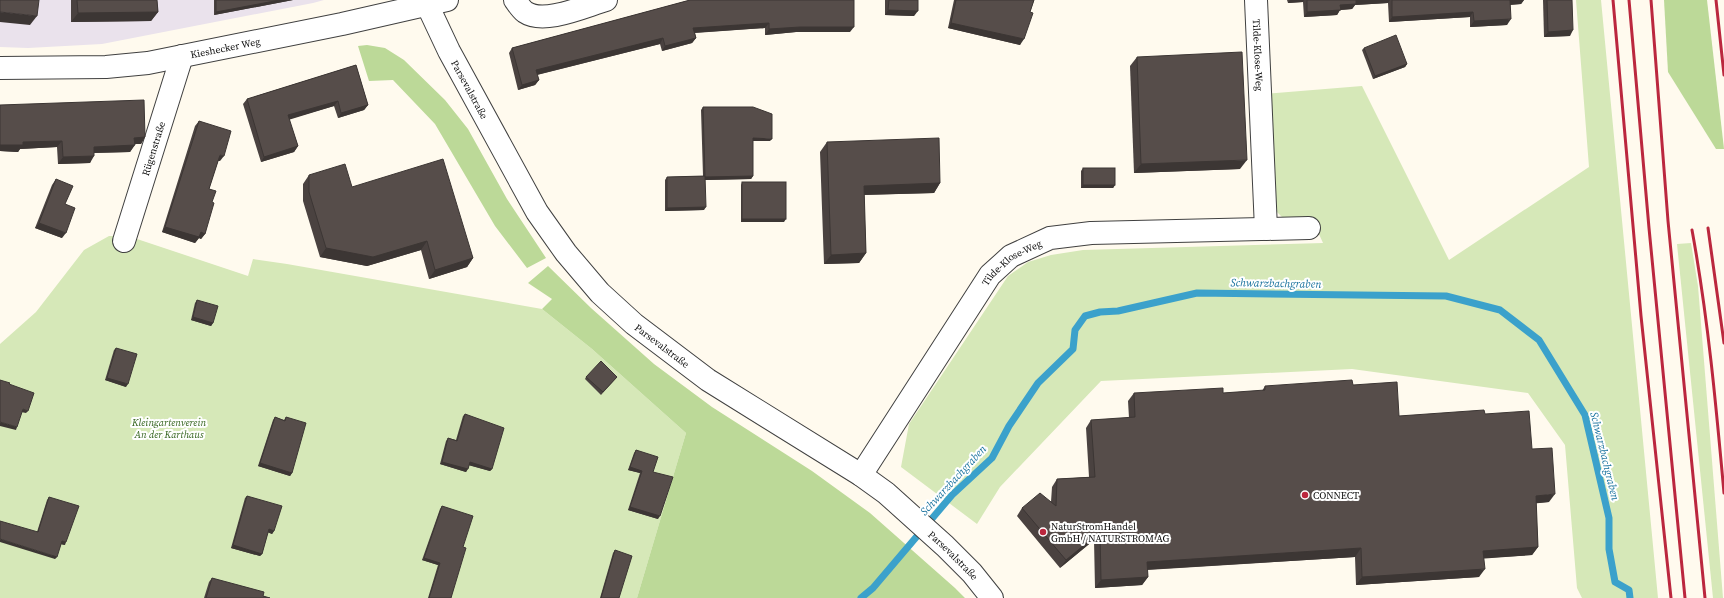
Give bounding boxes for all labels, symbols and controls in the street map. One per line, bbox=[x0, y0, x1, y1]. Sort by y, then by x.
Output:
street label: Tilde-Klose-Weg bbox=[1250, 19, 1266, 91]
street label: Kieshecker Weg bbox=[189, 35, 261, 61]
street label: Parsevalstraße bbox=[448, 58, 491, 121]
street label: Rügenstraße bbox=[139, 120, 168, 177]
street label: Tilde-Klose-Weg bbox=[979, 237, 1044, 288]
water label: Schwarzbachgraben bbox=[1230, 275, 1322, 292]
street label: Parsevalstraße bbox=[632, 321, 692, 371]
water label: Schwarzbachgraben bbox=[1586, 410, 1623, 503]
park label: Kleingartenverein An der Karthaus bbox=[131, 416, 206, 441]
water label: Schwarzbachgraben bbox=[917, 441, 990, 519]
place label: CONNECT bbox=[1313, 489, 1359, 502]
marker: CONNECT bbox=[1300, 490, 1310, 500]
place label: NaturStromHandel GmbH / NATURSTROM AG bbox=[1051, 520, 1170, 545]
marker: NaturStromHandel GmbH / NATURSTROM AG bbox=[1038, 527, 1048, 537]
street label: Parsevalstraße bbox=[925, 528, 981, 583]

